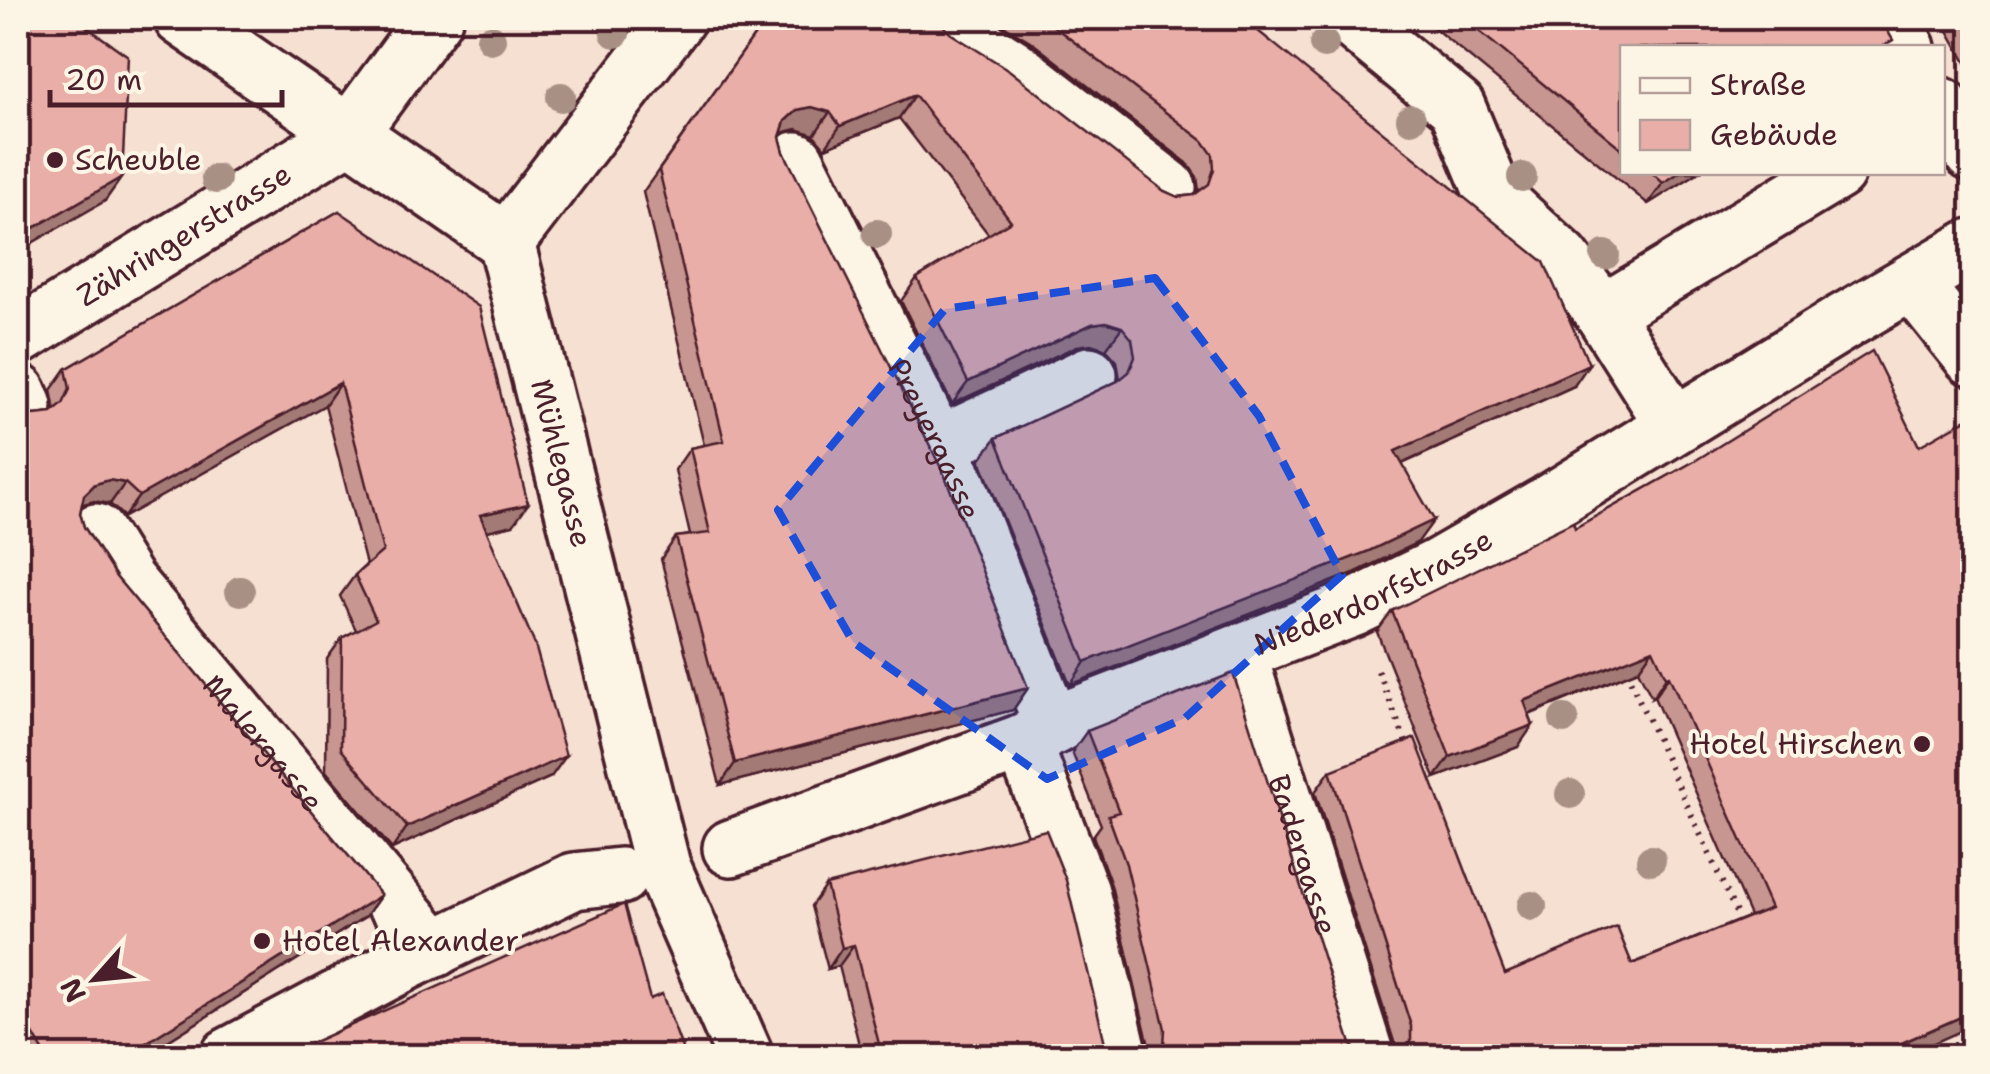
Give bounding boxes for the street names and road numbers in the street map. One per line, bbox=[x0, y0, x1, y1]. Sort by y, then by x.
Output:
street label: Zähringerstrasse bbox=[69, 153, 299, 316]
street label: Preyergasse bbox=[878, 352, 991, 526]
street label: Mühlegasse bbox=[521, 375, 603, 552]
street label: Niederdorfstrasse bbox=[1248, 519, 1500, 665]
street label: Malergasse bbox=[193, 666, 333, 821]
street label: Badergasse bbox=[1258, 769, 1347, 940]

